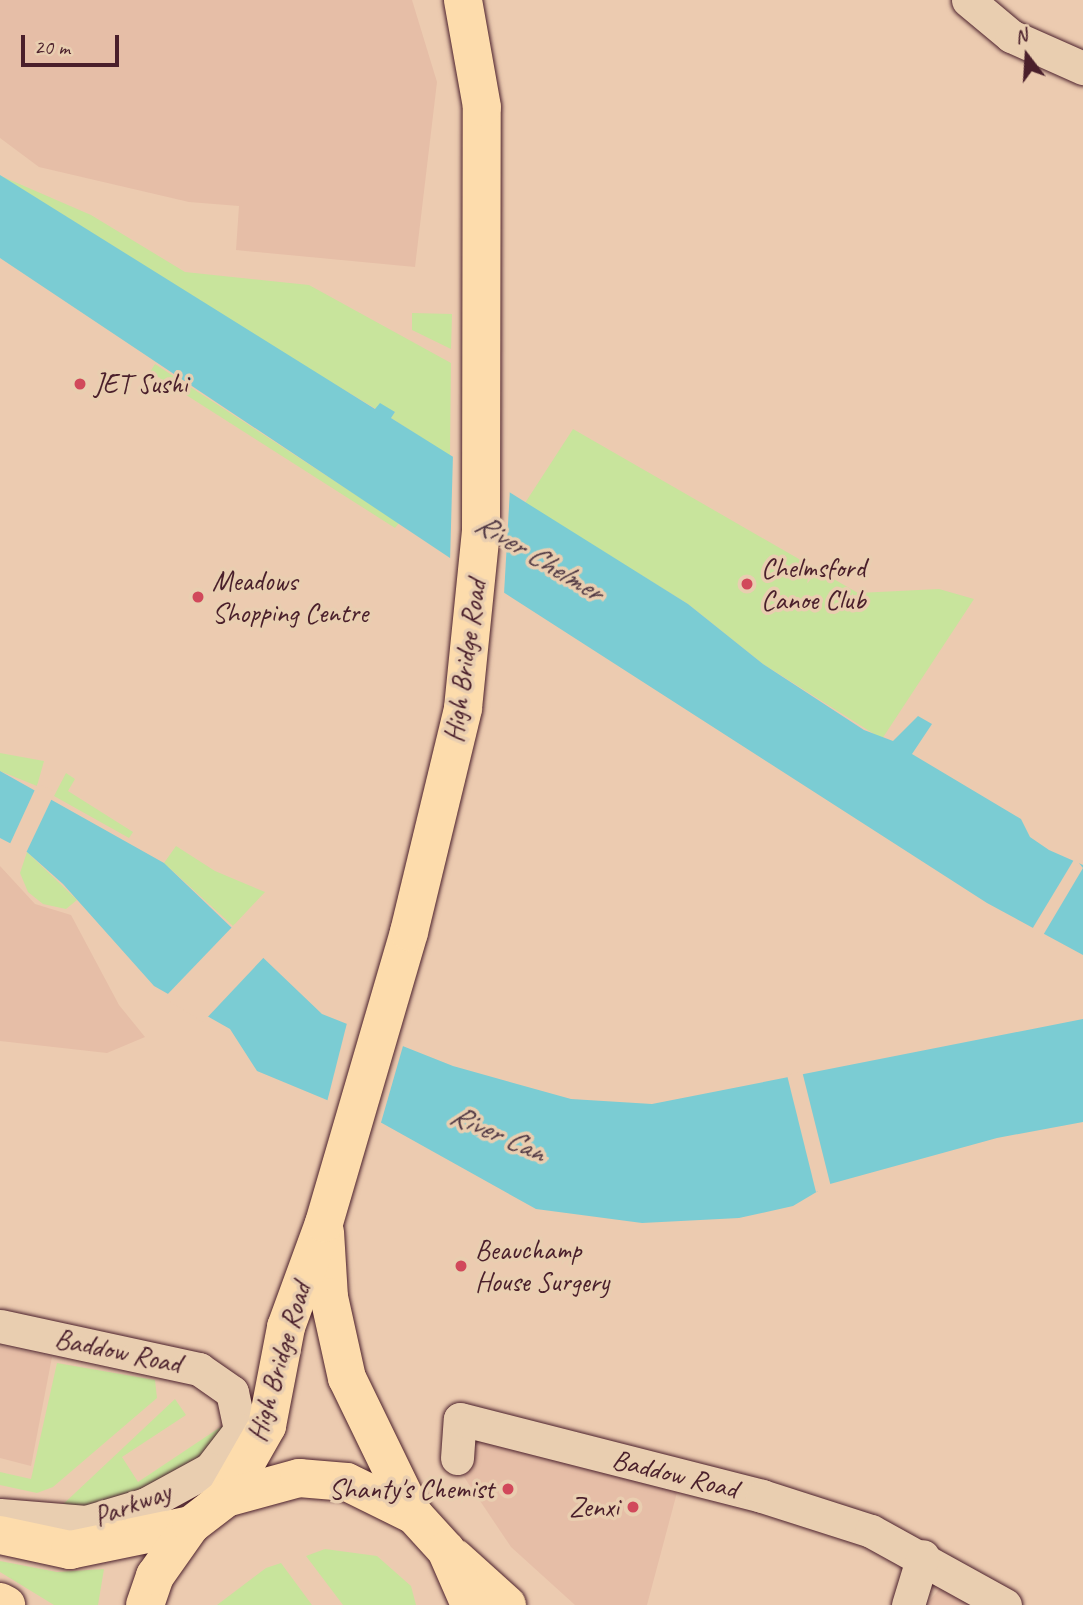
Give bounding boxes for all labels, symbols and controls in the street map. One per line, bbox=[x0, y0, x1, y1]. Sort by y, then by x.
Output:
scale bar bbox=[24, 21, 122, 65]
north arrow bbox=[992, 21, 1062, 91]
text: N bbox=[1012, 23, 1030, 49]
text: 20 m bbox=[34, 34, 70, 60]
place label: JET Sushi bbox=[94, 367, 188, 401]
marker: JET Sushi bbox=[72, 376, 88, 392]
water label: River Chelmer bbox=[470, 506, 608, 608]
place label: Chelmsford Canoe Club bbox=[761, 551, 865, 617]
place label: Meadows Shopping Centre bbox=[212, 564, 368, 630]
marker: Chelmsford Canoe Club bbox=[739, 576, 755, 592]
street label: High Bridge Road bbox=[437, 577, 493, 745]
marker: Meadows Shopping Centre bbox=[190, 589, 206, 605]
water label: River Can bbox=[445, 1096, 551, 1170]
place label: Beauchamp House Surgery bbox=[475, 1233, 609, 1299]
marker: Beauchamp House Surgery bbox=[453, 1258, 469, 1274]
street label: High Bridge Road bbox=[240, 1278, 318, 1446]
street label: Baddow Road bbox=[52, 1321, 184, 1381]
street label: Baddow Road bbox=[609, 1442, 741, 1506]
place label: Shanty's Chemist bbox=[327, 1472, 494, 1506]
street label: Parkway bbox=[89, 1475, 175, 1533]
marker: Shanty's Chemist bbox=[500, 1481, 516, 1497]
place label: Zenxi bbox=[569, 1490, 619, 1524]
marker: Zenxi bbox=[625, 1499, 641, 1515]

